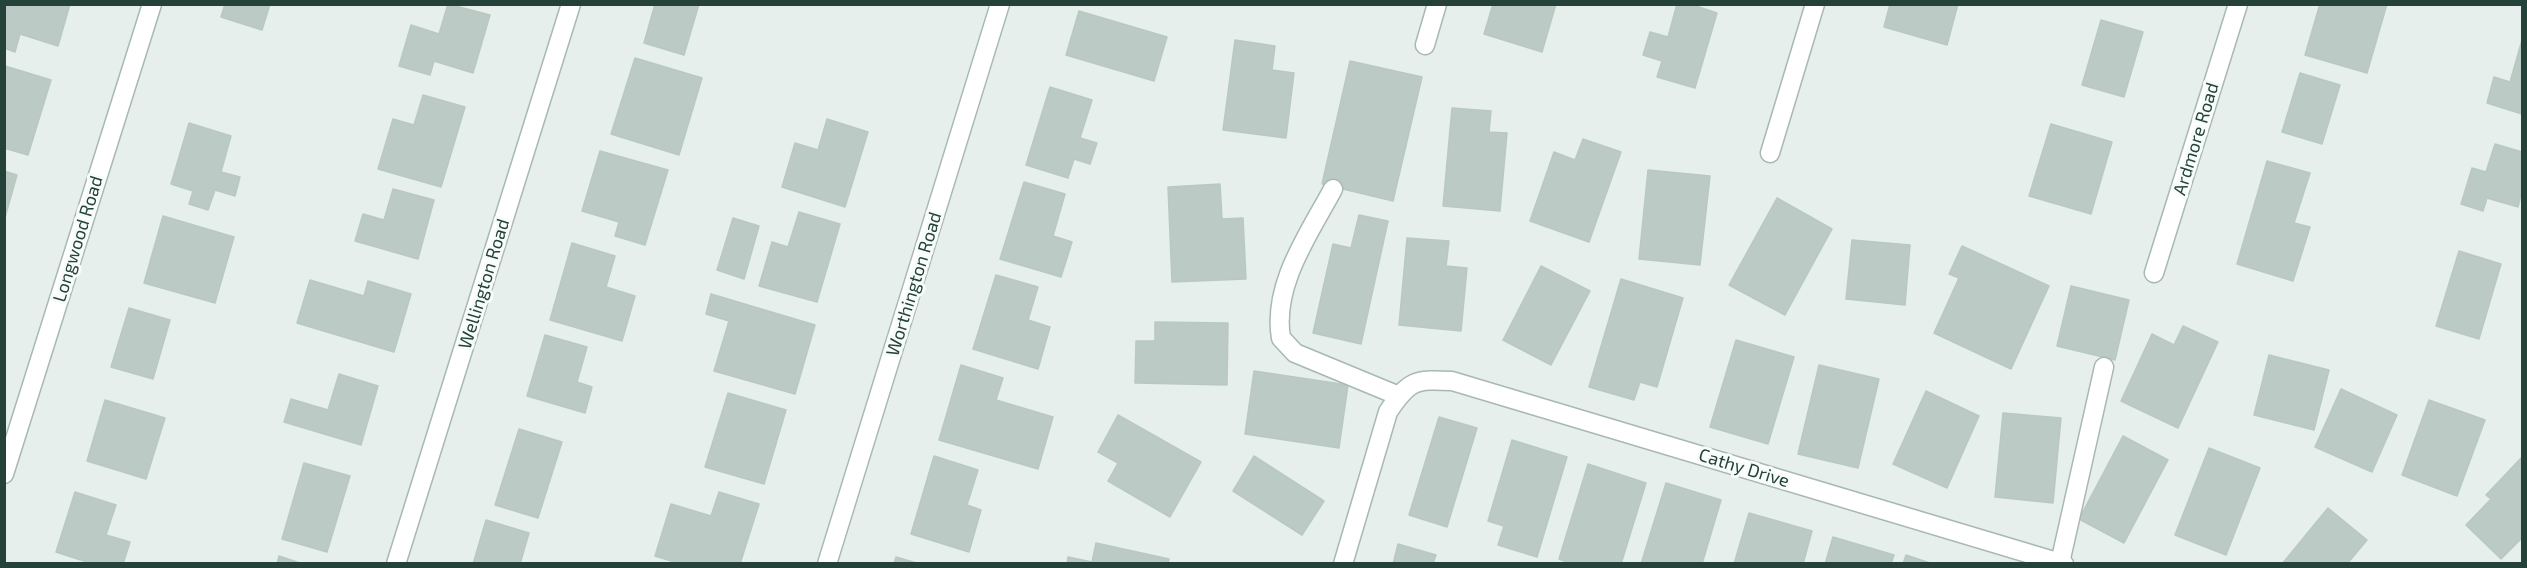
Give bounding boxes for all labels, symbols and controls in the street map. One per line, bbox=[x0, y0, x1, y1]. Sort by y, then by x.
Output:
street label: Ardmore Road bbox=[2169, 80, 2223, 198]
street label: Longwood Road bbox=[49, 173, 107, 305]
street label: Worthington Road bbox=[882, 209, 946, 359]
street label: Wellington Road bbox=[454, 216, 514, 352]
street label: Cathy Drive bbox=[1696, 444, 1792, 492]

